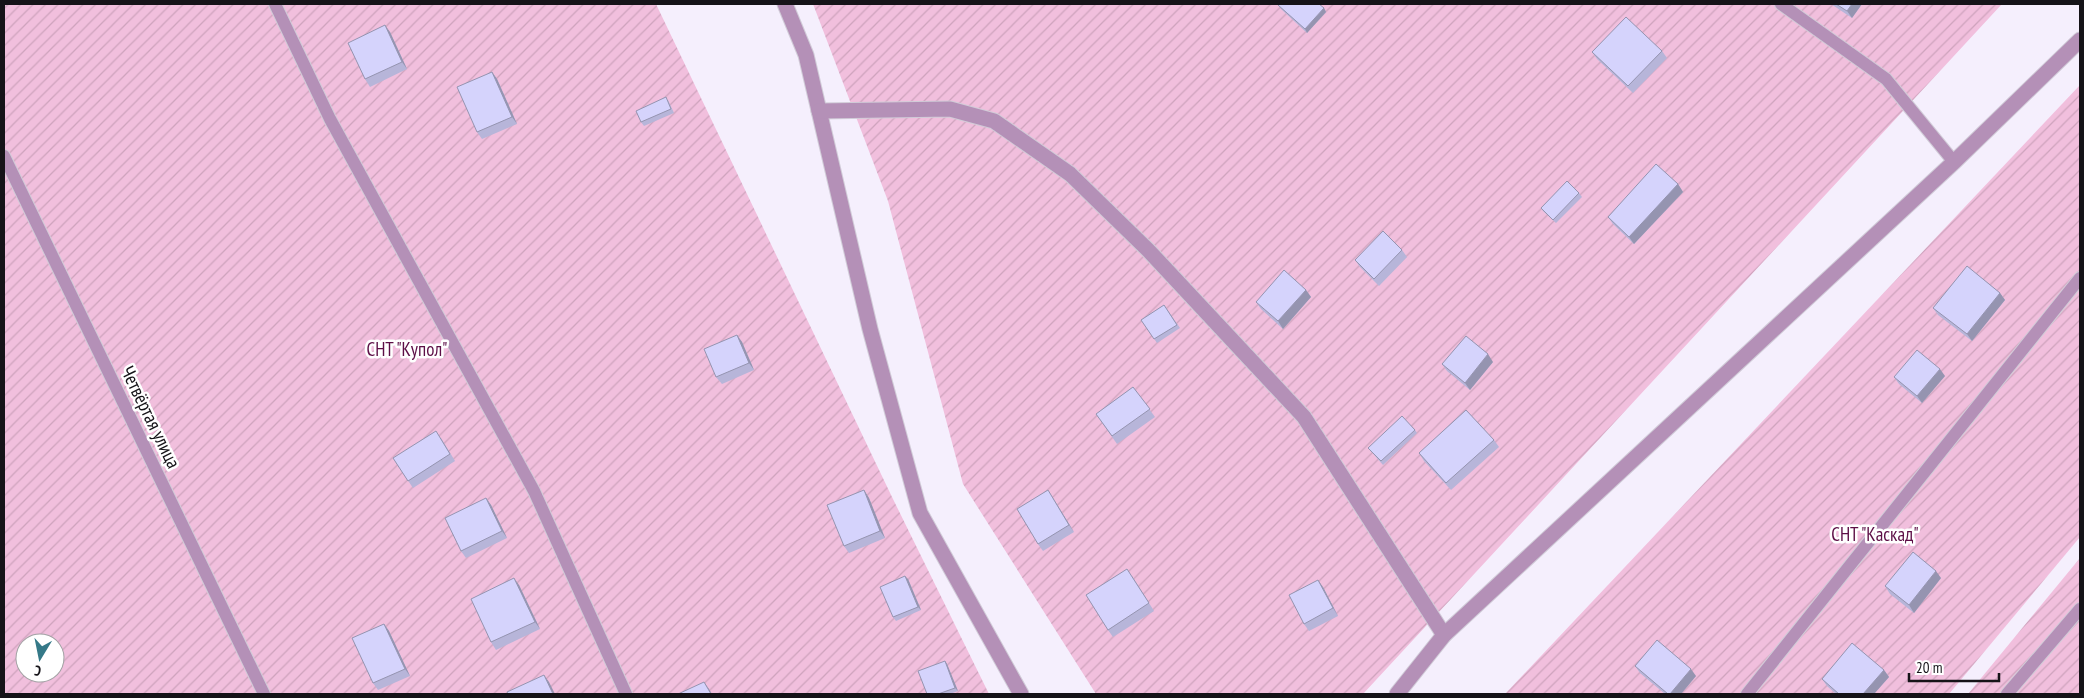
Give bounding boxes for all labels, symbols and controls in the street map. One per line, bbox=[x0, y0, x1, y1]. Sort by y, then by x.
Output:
park label: СНТ "Купол" bbox=[366, 337, 448, 361]
street label: Четвёртая улица bbox=[116, 362, 186, 472]
park label: СНТ "Каскад" bbox=[1831, 522, 1919, 546]
north arrow bbox=[15, 633, 65, 683]
scale bar bbox=[1909, 650, 1999, 682]
text: 20 m bbox=[1916, 658, 1942, 677]
text: С bbox=[32, 661, 42, 680]

